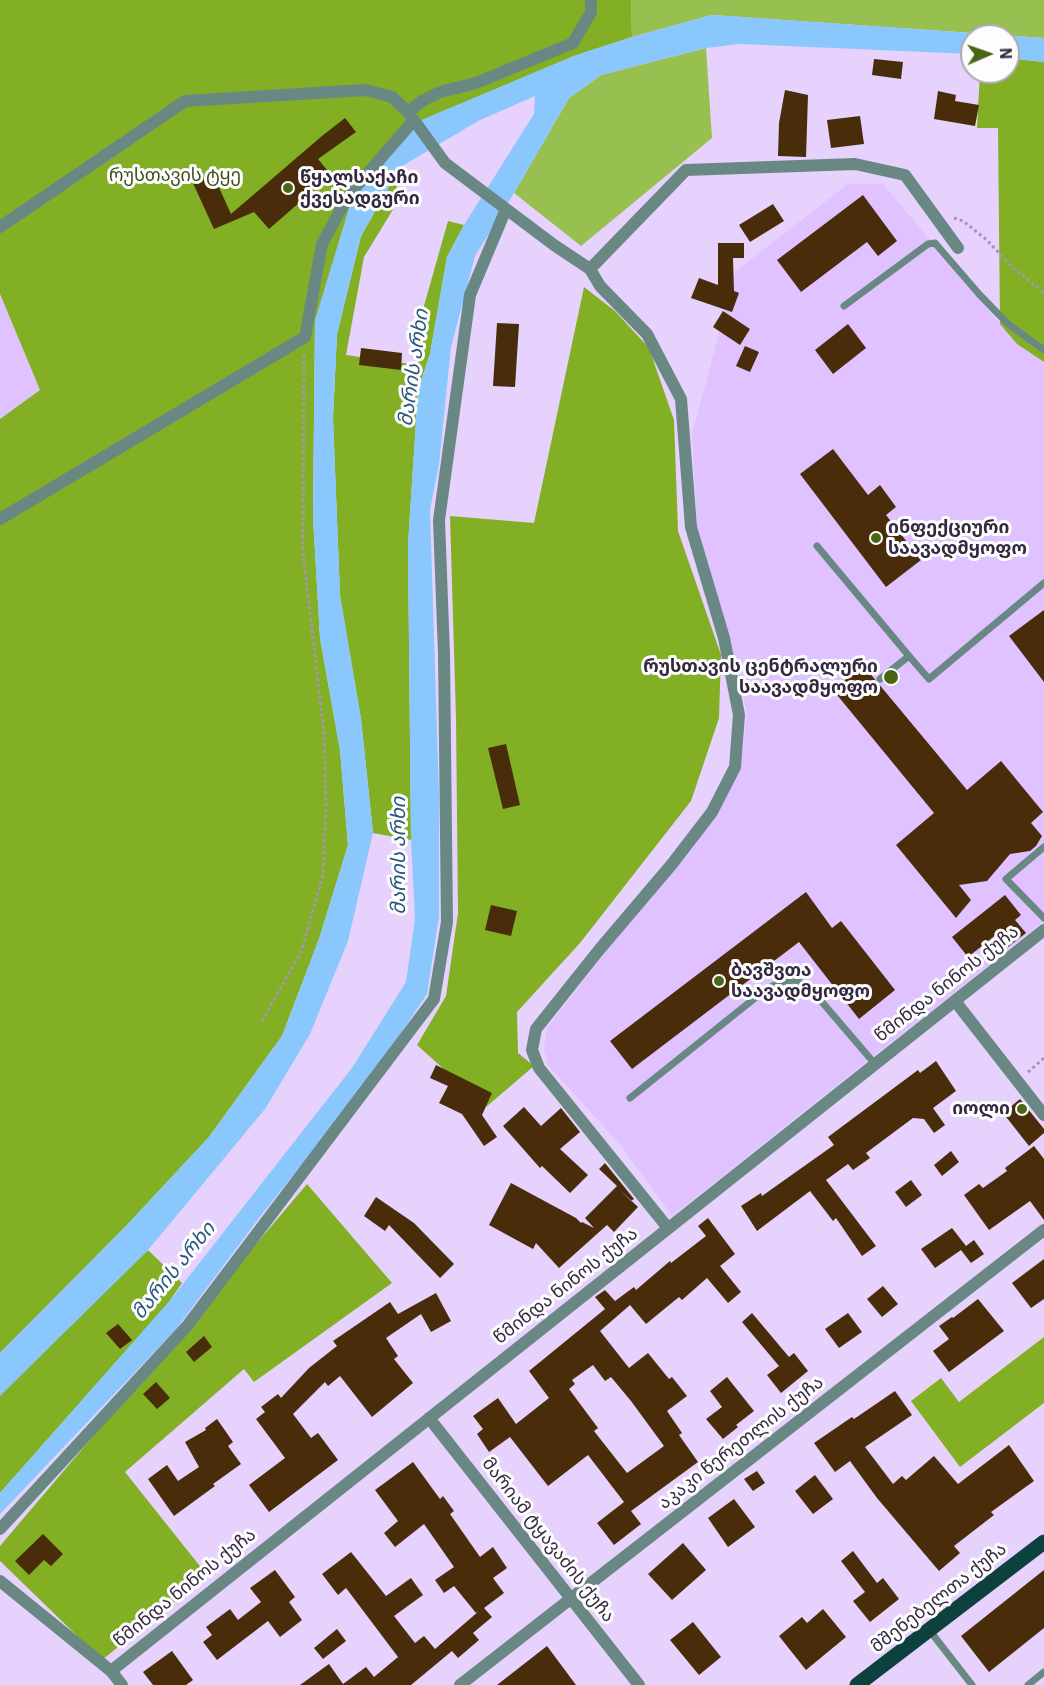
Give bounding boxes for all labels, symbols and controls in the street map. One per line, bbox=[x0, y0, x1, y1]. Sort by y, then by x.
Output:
north arrow bbox=[960, 24, 1020, 84]
text: N bbox=[996, 47, 1016, 60]
park label: რუსთავის ტყე bbox=[109, 165, 241, 187]
place label: წყალსაქაჩი ქვესადგური bbox=[300, 167, 420, 210]
marker: წყალსაქაჩი ქვესადგური bbox=[281, 181, 295, 195]
water label: მარის არხი bbox=[394, 308, 434, 428]
place label: ინფექციური საავადმყოფო bbox=[888, 517, 1027, 560]
marker: ინფექციური საავადმყოფო bbox=[869, 531, 883, 545]
place label: რუსთავის ცენტრალური საავადმყოფო bbox=[643, 656, 878, 698]
marker: რუსთავის ცენტრალური საავადმყოფო bbox=[882, 668, 900, 686]
water label: მარის არხი bbox=[387, 797, 411, 915]
street label: წმინდა ნინოს ქუჩა bbox=[871, 921, 1023, 1047]
place label: ბავშვთა საავადმყოფო bbox=[731, 960, 870, 1002]
marker: ბავშვთა საავადმყოფო bbox=[712, 974, 726, 988]
place label: იოლი bbox=[952, 1098, 1010, 1120]
marker: იოლი bbox=[1015, 1102, 1029, 1116]
water label: მარის არხი bbox=[128, 1218, 220, 1324]
street label: წმინდა ნინოს ქუჩა bbox=[490, 1223, 642, 1349]
street label: აკაკი წერეთლის ქუჩა bbox=[654, 1372, 828, 1514]
street label: მარიამ ტყავაძის ქუჩა bbox=[477, 1453, 619, 1627]
street label: წმინდა ნინოს ქუჩა bbox=[110, 1524, 260, 1652]
street label: მშენებელთა ქუჩა bbox=[867, 1538, 1011, 1658]

